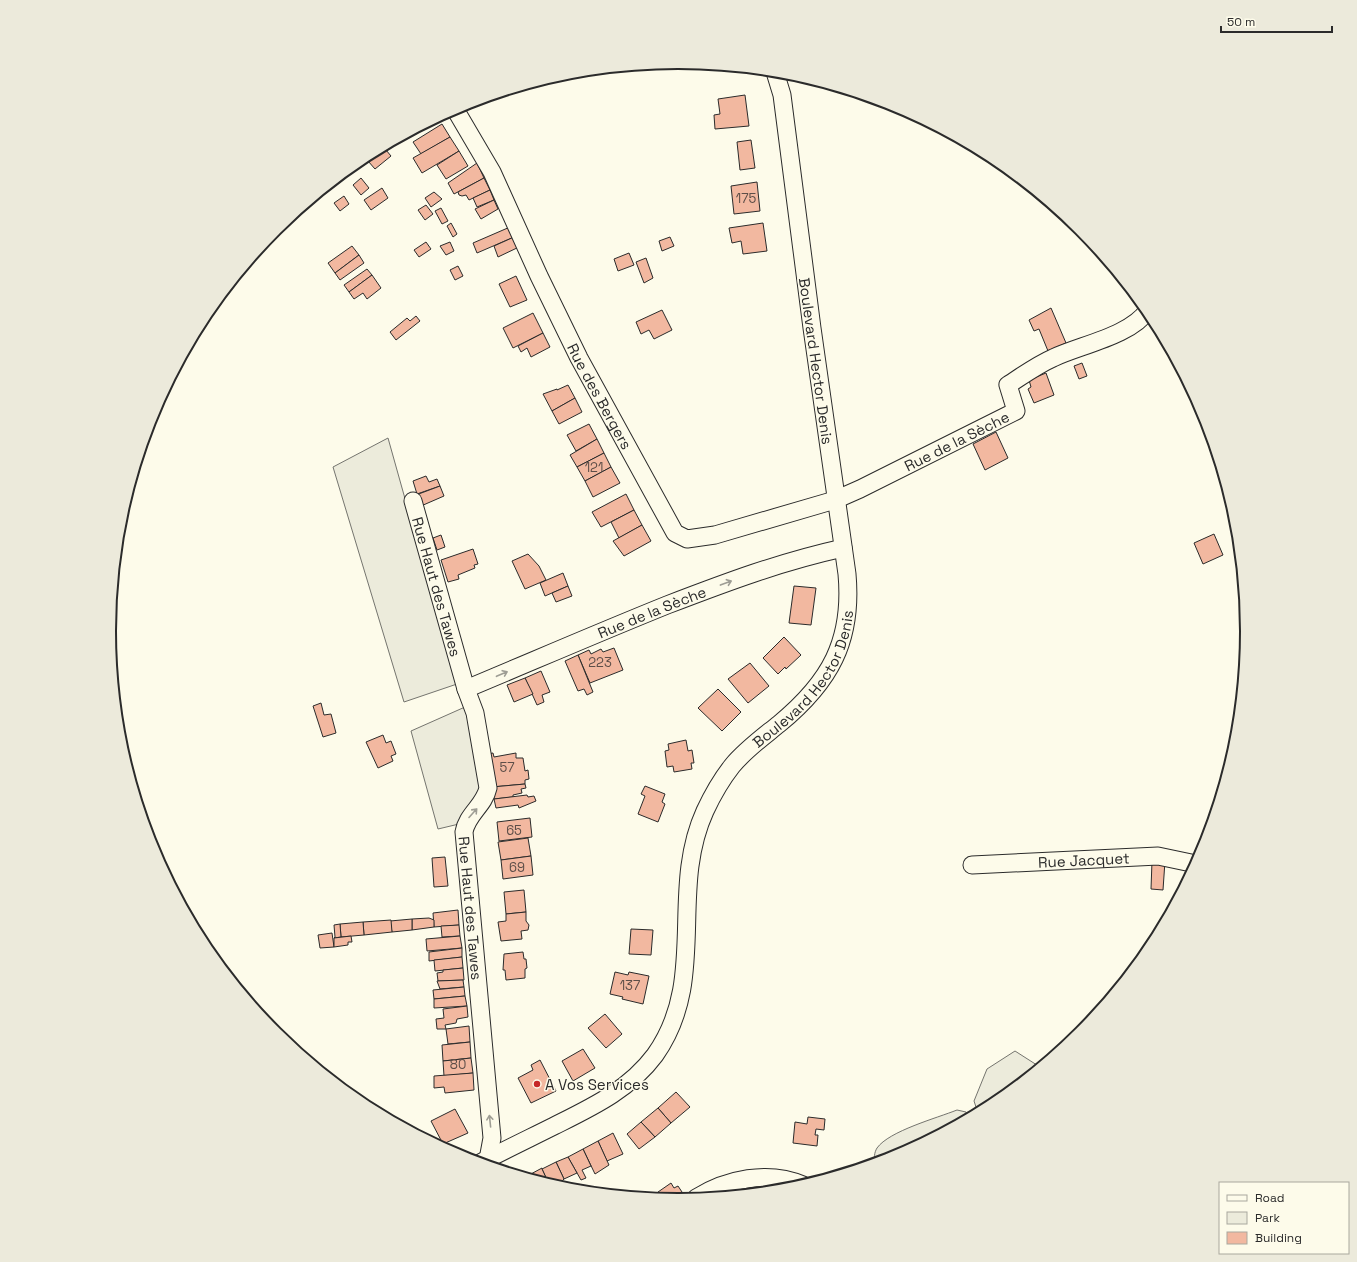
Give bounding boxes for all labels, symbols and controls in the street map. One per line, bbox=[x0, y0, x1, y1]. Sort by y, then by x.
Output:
scale bar bbox=[1221, 8, 1332, 34]
text: 50 m bbox=[1227, 14, 1255, 30]
house number: 175 bbox=[736, 190, 756, 207]
street label: Boulevard Hector Denis bbox=[795, 276, 837, 446]
street label: Rue des Bergers bbox=[564, 340, 637, 453]
street label: Rue de la Sèche bbox=[901, 406, 1012, 475]
house number: 121 bbox=[585, 459, 603, 476]
street label: Rue Haut des Tawes bbox=[408, 515, 466, 659]
one-way arrow bbox=[720, 578, 732, 586]
street label: Rue de la Sèche bbox=[595, 582, 709, 642]
street label: Boulevard Hector Denis bbox=[748, 609, 857, 751]
house number: 223 bbox=[588, 654, 612, 671]
one-way arrow bbox=[496, 670, 508, 677]
house number: 57 bbox=[500, 759, 514, 776]
one-way arrow bbox=[469, 807, 478, 818]
house number: 65 bbox=[506, 822, 522, 839]
street label: Rue Haut des Tawes bbox=[455, 835, 487, 981]
street label: Rue Jacquet bbox=[1038, 848, 1130, 871]
house number: 69 bbox=[509, 859, 525, 876]
house number: 137 bbox=[620, 977, 640, 994]
house number: 80 bbox=[450, 1056, 466, 1073]
place label: A Vos Services bbox=[545, 1075, 649, 1094]
marker: A Vos Services bbox=[532, 1079, 542, 1089]
one-way arrow bbox=[486, 1115, 494, 1128]
legend bbox=[1219, 1182, 1349, 1254]
text: Road bbox=[1255, 1190, 1284, 1206]
text: Park bbox=[1255, 1210, 1280, 1226]
text: Building bbox=[1255, 1230, 1302, 1246]

